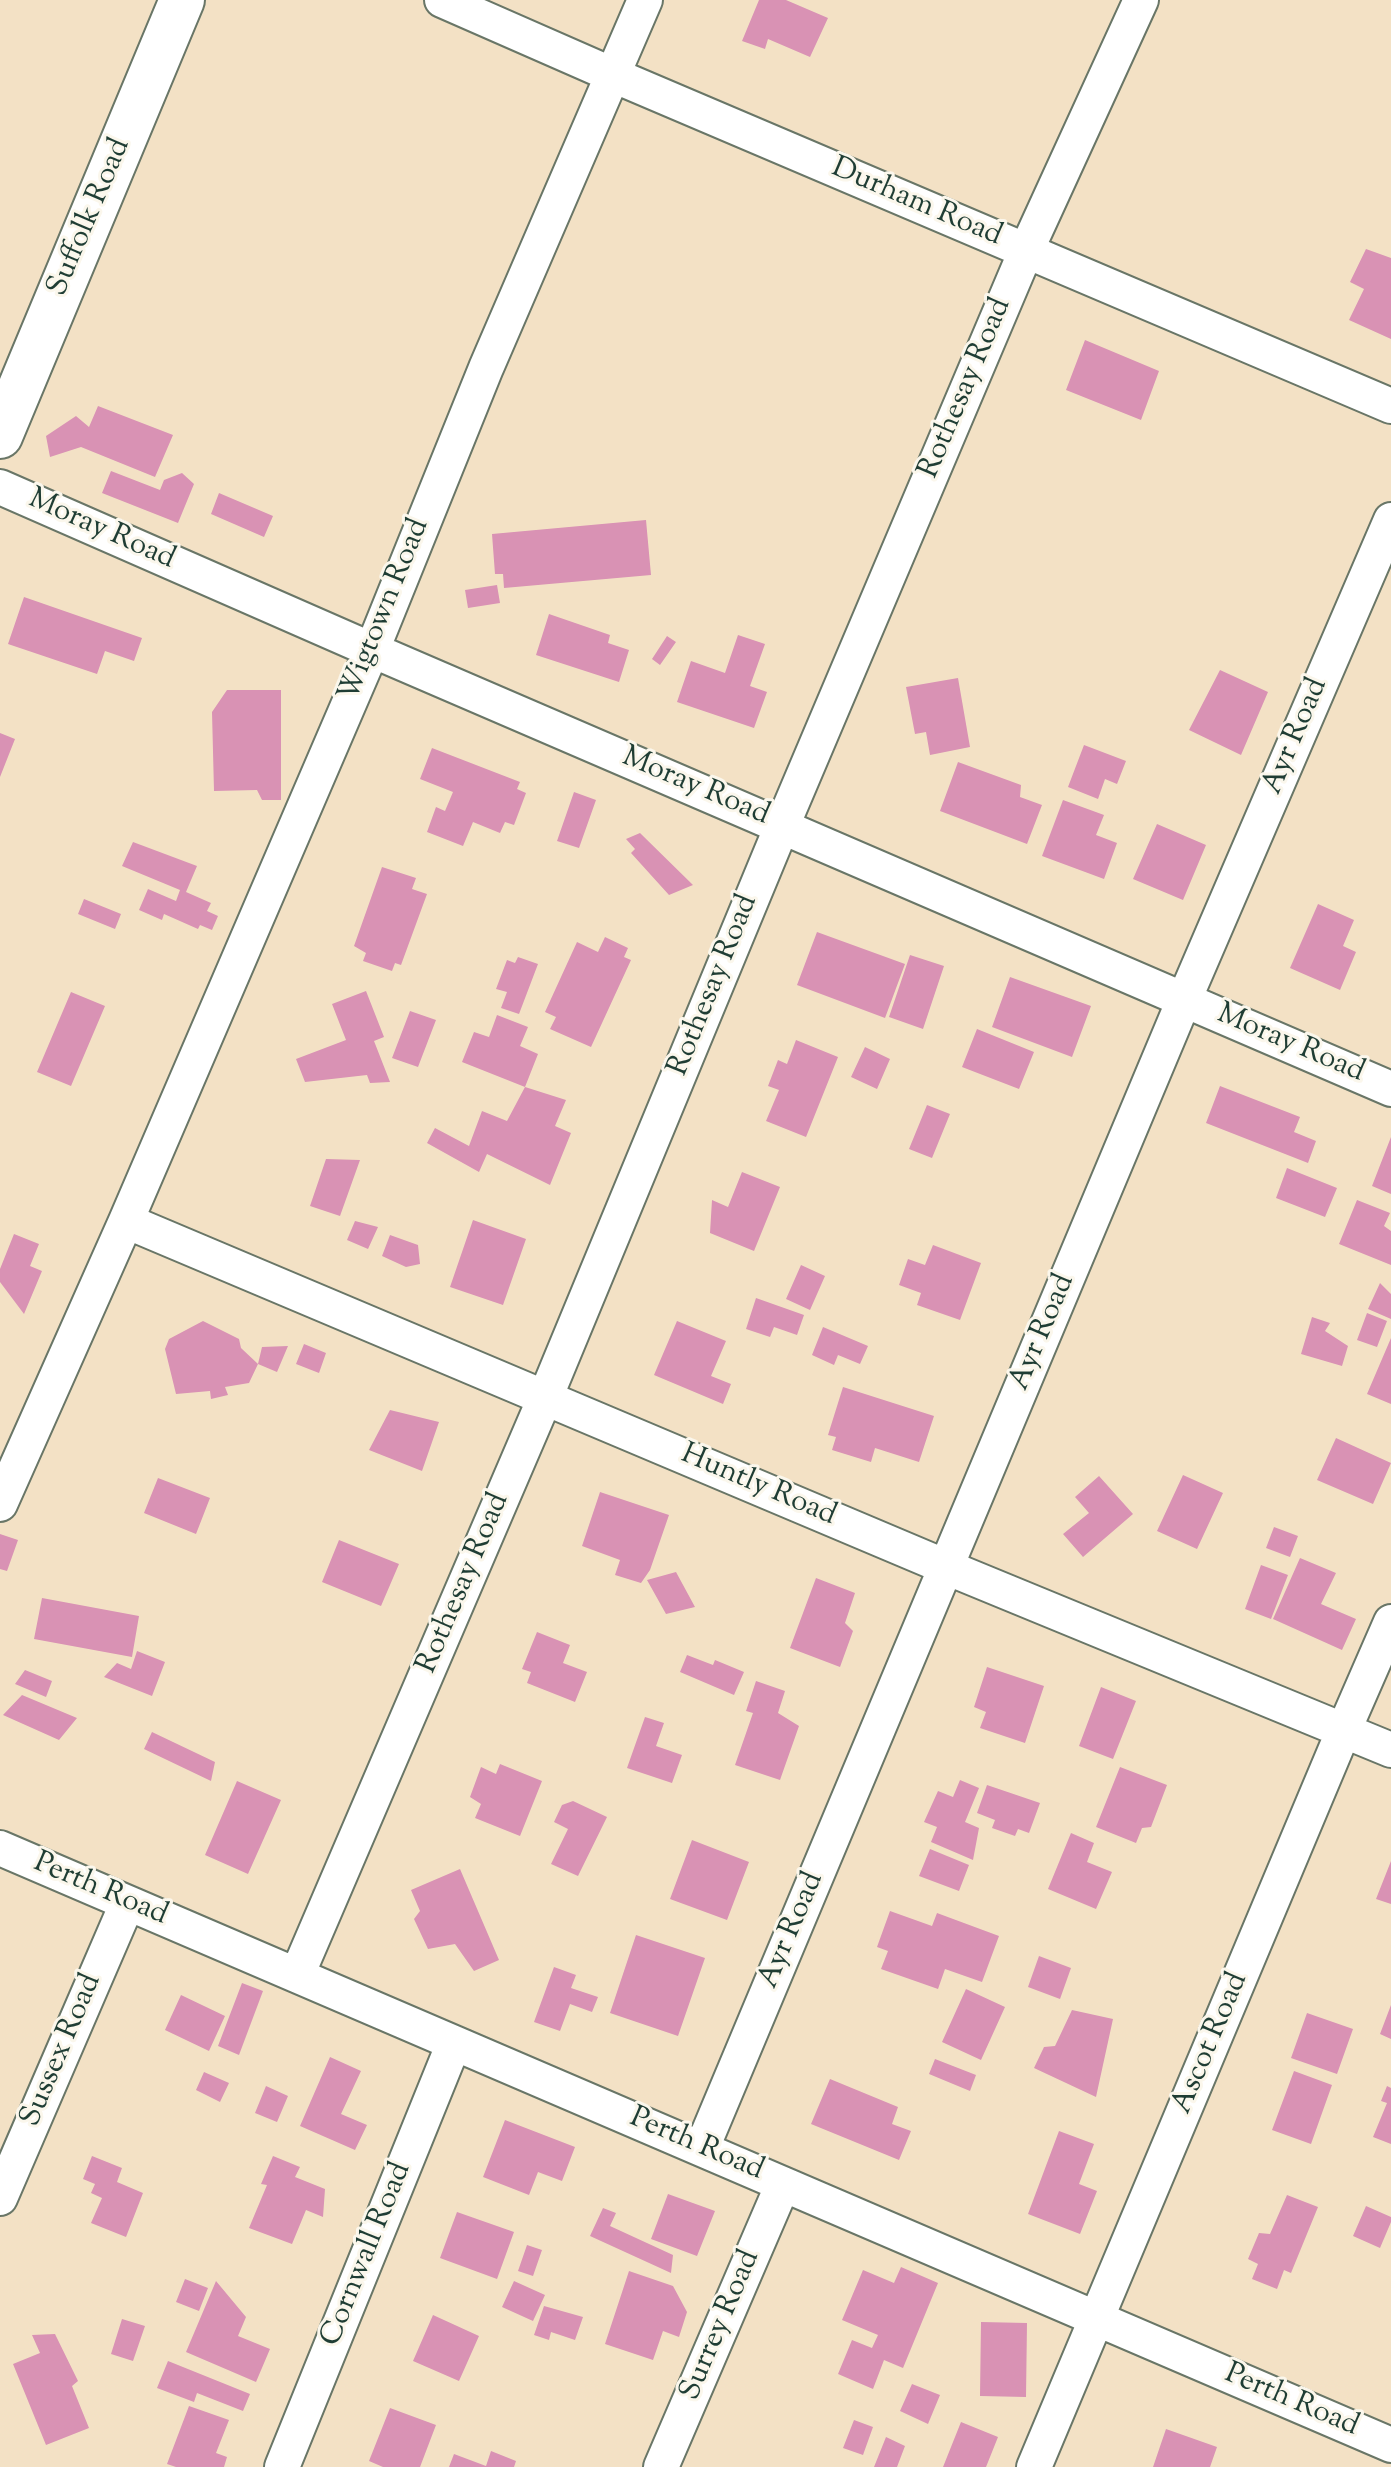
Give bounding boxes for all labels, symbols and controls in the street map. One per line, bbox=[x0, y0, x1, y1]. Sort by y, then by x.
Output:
street label: Suffolk Road bbox=[42, 134, 140, 302]
street label: Durham Road bbox=[825, 152, 1007, 256]
street label: Rothesay Road bbox=[913, 293, 1021, 485]
street label: Moray Road bbox=[22, 483, 180, 579]
street label: Wigtown Road bbox=[333, 514, 439, 708]
street label: Ayr Road bbox=[1256, 673, 1338, 801]
street label: Moray Road bbox=[616, 741, 774, 835]
street label: Rothesay Road bbox=[662, 890, 768, 1082]
street label: Moray Road bbox=[1211, 998, 1369, 1092]
street label: Ayr Road bbox=[1003, 1269, 1085, 1397]
street label: Huntly Road bbox=[675, 1438, 841, 1536]
street label: Rothesay Road bbox=[411, 1488, 519, 1680]
street label: Perth Road bbox=[27, 1847, 173, 1935]
street label: Ayr Road bbox=[752, 1867, 834, 1995]
street label: Ascot Road bbox=[1166, 1968, 1258, 2120]
street label: Sussex Road bbox=[15, 1969, 111, 2133]
street label: Perth Road bbox=[623, 2102, 769, 2190]
street label: Cornwall Road bbox=[315, 2158, 421, 2352]
street label: Surrey Road bbox=[674, 2245, 770, 2407]
street label: Perth Road bbox=[1218, 2358, 1364, 2446]

